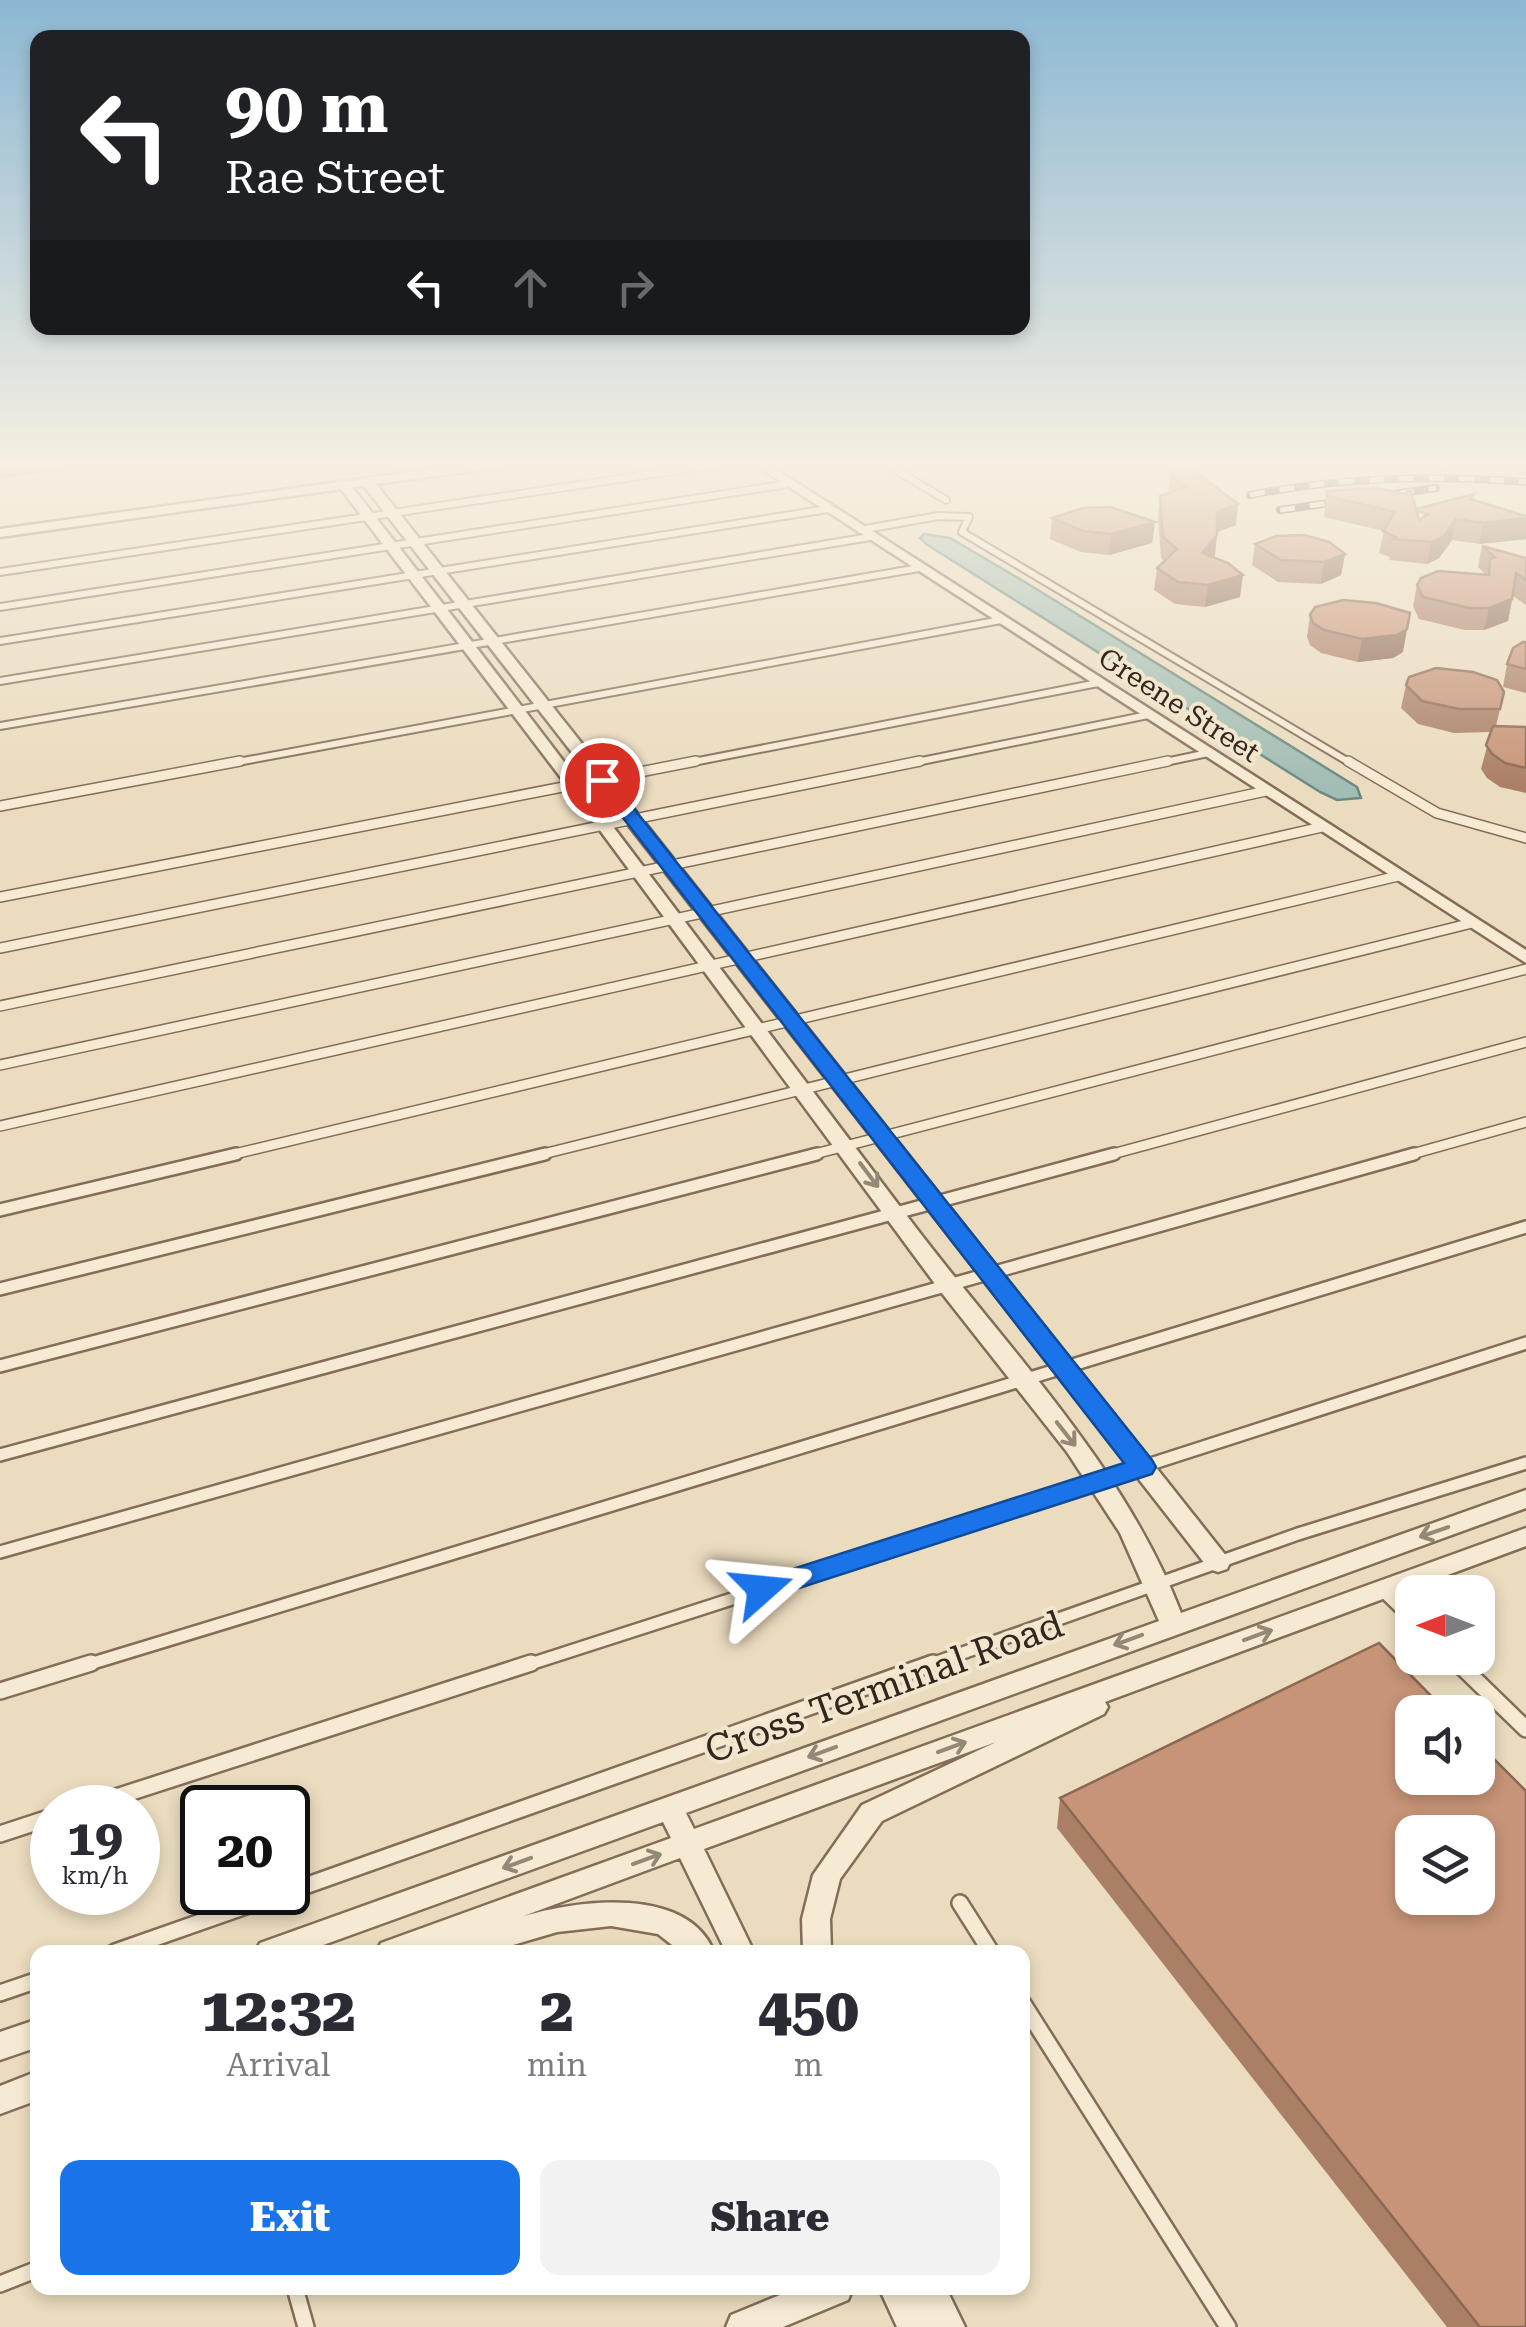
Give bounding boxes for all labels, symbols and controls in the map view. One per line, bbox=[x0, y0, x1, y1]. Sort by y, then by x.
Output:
text: 90 m bbox=[225, 67, 389, 149]
icon: left bbox=[60, 70, 190, 200]
text: Rae Street bbox=[225, 151, 445, 204]
icon: left bbox=[398, 260, 453, 315]
icon: ahead bbox=[503, 260, 558, 315]
icon: right bbox=[608, 260, 663, 315]
street label: Greene Street bbox=[1092, 641, 1266, 769]
pin bbox=[560, 738, 645, 823]
icon: arrive bbox=[575, 753, 630, 808]
one-way arrow bbox=[859, 1161, 880, 1188]
one-way arrow bbox=[1055, 1420, 1076, 1447]
one-way arrow bbox=[1419, 1524, 1451, 1542]
position arrow bbox=[710, 1537, 814, 1641]
north arrow bbox=[1395, 1575, 1495, 1675]
map controls bbox=[1395, 1575, 1495, 1915]
street label: Cross Terminal Road bbox=[699, 1602, 1069, 1772]
one-way arrow bbox=[1241, 1625, 1272, 1643]
one-way arrow bbox=[1113, 1632, 1144, 1650]
button: sound bbox=[1395, 1695, 1495, 1795]
one-way arrow bbox=[936, 1737, 967, 1755]
one-way arrow bbox=[808, 1744, 839, 1762]
speed limit sign: 20 bbox=[180, 1785, 310, 1915]
text: 19 bbox=[67, 1809, 123, 1867]
button: layers bbox=[1395, 1815, 1495, 1915]
one-way arrow bbox=[631, 1849, 662, 1867]
one-way arrow bbox=[503, 1855, 534, 1873]
text: km/h bbox=[62, 1861, 128, 1890]
text: 12:32 bbox=[201, 1975, 356, 2046]
text: 2 bbox=[540, 1975, 574, 2046]
text: 450 bbox=[758, 1975, 859, 2046]
text: Arrival bbox=[226, 2046, 330, 2084]
text: min bbox=[527, 2046, 587, 2084]
text: m bbox=[794, 2046, 823, 2084]
button: Exit bbox=[60, 2160, 520, 2275]
button: Share bbox=[540, 2160, 1000, 2275]

